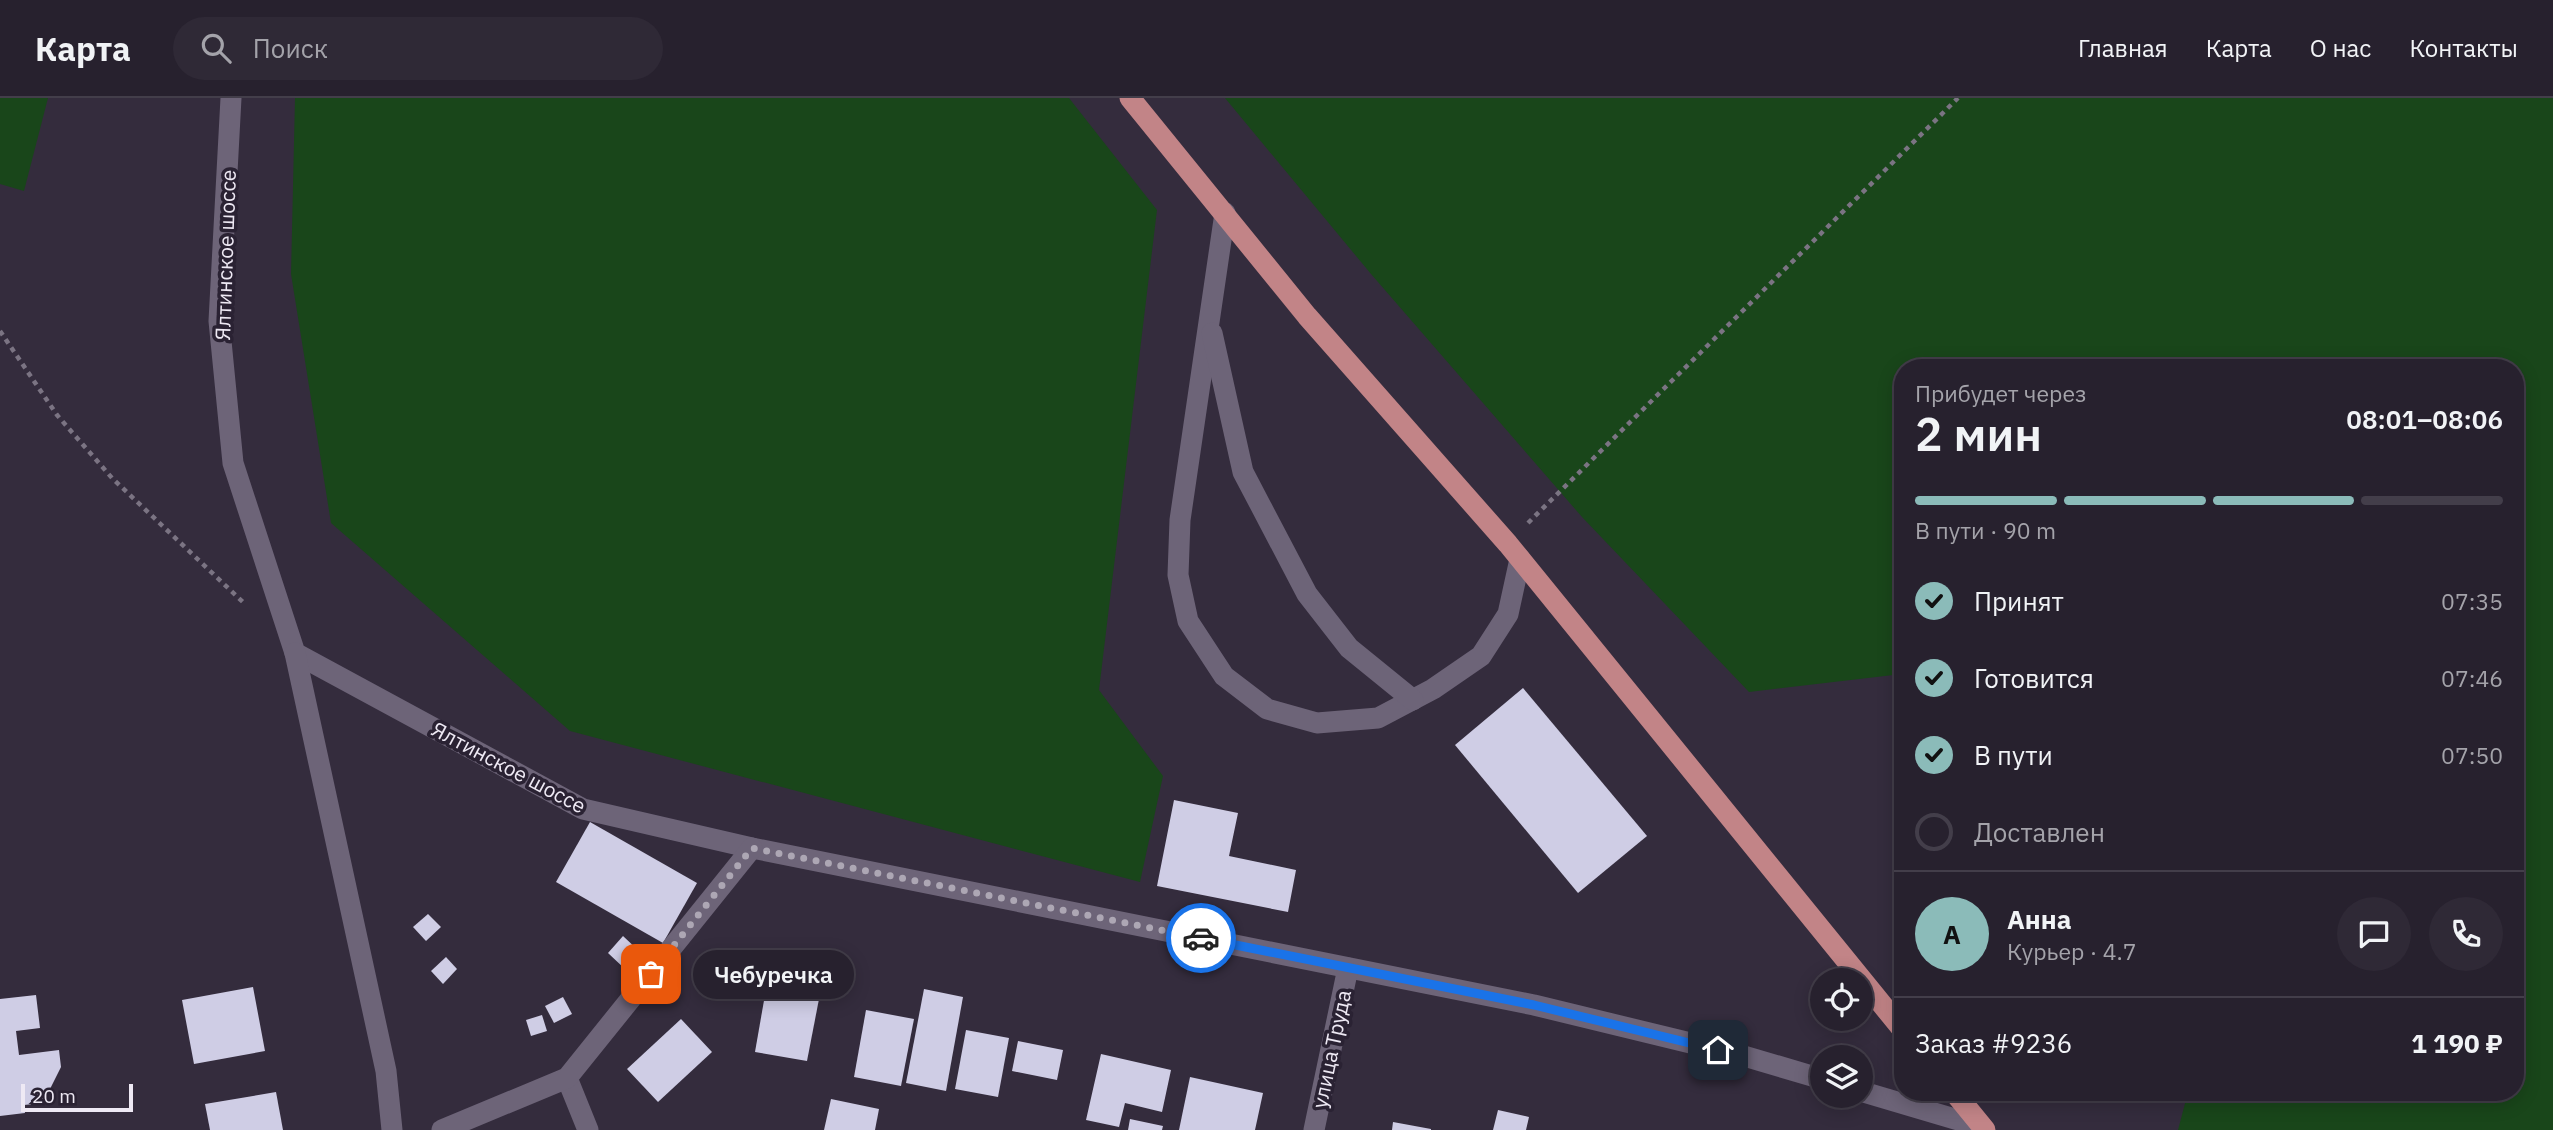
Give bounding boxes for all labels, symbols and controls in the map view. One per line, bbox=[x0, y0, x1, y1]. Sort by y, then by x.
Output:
search box bbox=[173, 17, 663, 80]
text: Карта bbox=[35, 27, 131, 70]
icon: search bbox=[197, 29, 235, 67]
text: Поиск bbox=[253, 31, 328, 65]
text: Главная bbox=[2078, 32, 2168, 64]
text: Карта bbox=[2206, 32, 2272, 64]
text: О нас bbox=[2310, 32, 2371, 64]
text: Контакты bbox=[2409, 32, 2518, 64]
street label: Ялтинское шоссе bbox=[208, 169, 242, 341]
text: Прибудет через bbox=[1915, 378, 2087, 408]
text: 08:01–08:06 bbox=[2346, 402, 2503, 436]
text: 2 мин bbox=[1915, 404, 2042, 464]
text: В пути · 90 m bbox=[1915, 515, 2056, 545]
icon: check bbox=[1915, 582, 1953, 620]
text: Принят bbox=[1974, 584, 2064, 618]
text: 07:35 bbox=[2441, 586, 2503, 616]
icon: check bbox=[1915, 659, 1953, 697]
text: Готовится bbox=[1974, 661, 2094, 695]
text: 07:46 bbox=[2441, 663, 2503, 693]
street label: Ялтинское шоссе bbox=[427, 715, 591, 819]
icon: check bbox=[1915, 736, 1953, 774]
text: В пути bbox=[1974, 738, 2053, 772]
text: 07:50 bbox=[2441, 740, 2503, 770]
text: Доставлен bbox=[1974, 815, 2105, 849]
button: chat bbox=[2337, 897, 2411, 971]
button: phone bbox=[2429, 897, 2503, 971]
text: Анна bbox=[2007, 902, 2071, 936]
courier bbox=[1166, 903, 1236, 973]
text: А bbox=[1943, 917, 1961, 951]
icon: car bbox=[1182, 919, 1220, 957]
text: Курьер · 4.7 bbox=[2007, 936, 2137, 966]
pin bbox=[621, 944, 681, 1004]
callout: Чебуречка bbox=[693, 950, 854, 998]
icon: bag bbox=[632, 955, 670, 993]
text: Чебуречка bbox=[714, 959, 833, 989]
map controls bbox=[1810, 968, 1873, 1108]
button: locate bbox=[1810, 968, 1873, 1031]
street label: улица Труда bbox=[1305, 987, 1357, 1111]
pin bbox=[1688, 1020, 1748, 1080]
text: Заказ #9236 bbox=[1915, 1026, 2072, 1060]
text: 1 190 ₽ bbox=[2411, 1026, 2503, 1060]
icon: home bbox=[1699, 1031, 1737, 1069]
button: layers bbox=[1810, 1045, 1873, 1108]
scale bar bbox=[21, 1081, 133, 1113]
text: 20 m bbox=[32, 1084, 76, 1108]

